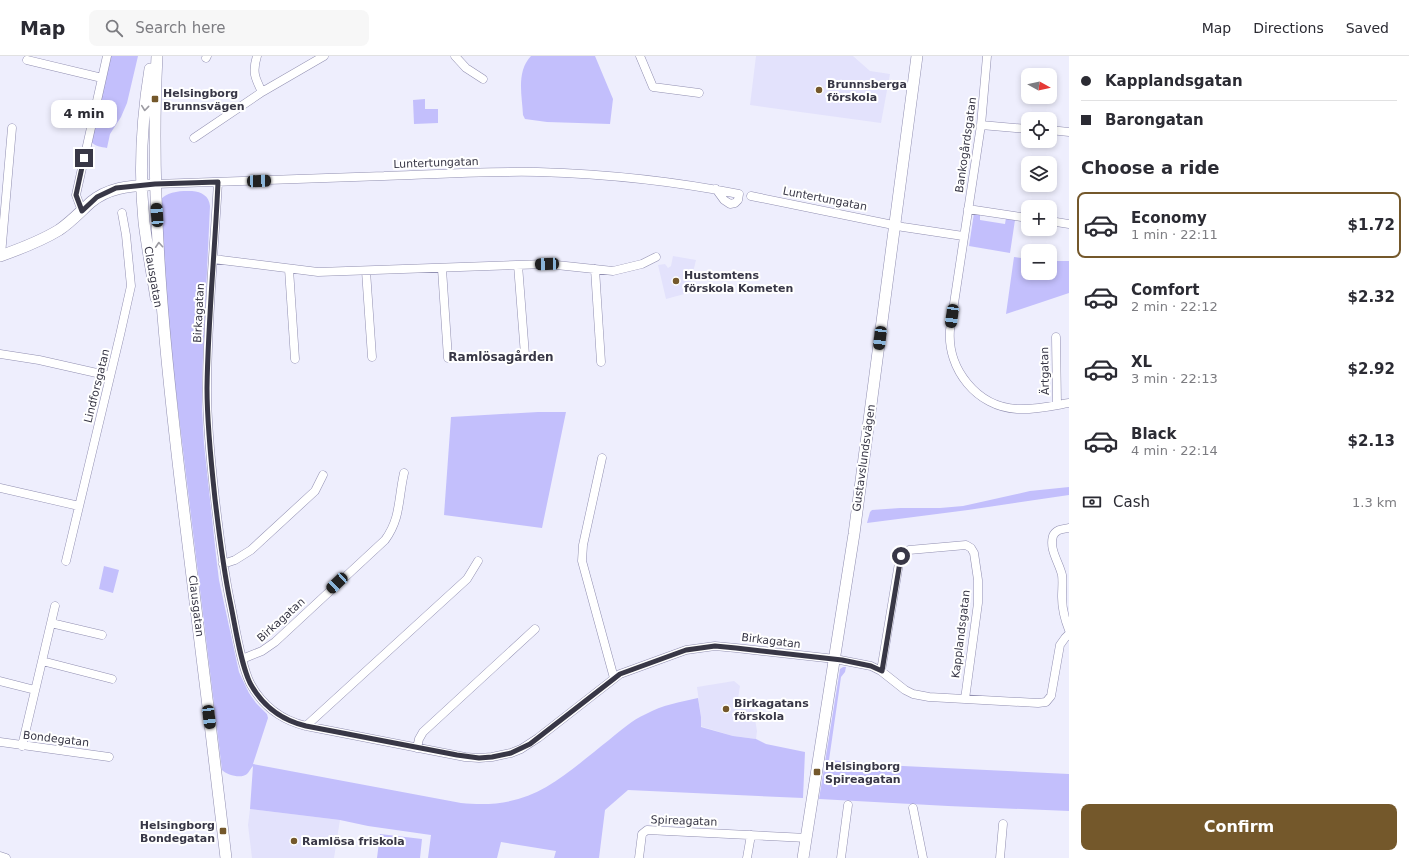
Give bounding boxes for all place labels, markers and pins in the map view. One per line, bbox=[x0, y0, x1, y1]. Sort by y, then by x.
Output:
place label: Brunnsberga förskola bbox=[827, 78, 907, 104]
marker: Brunnsberga förskola bbox=[814, 85, 824, 95]
place label: Helsingborg Brunnsvägen bbox=[163, 87, 245, 113]
marker: Helsingborg Brunnsvägen bbox=[150, 94, 160, 104]
place label: Hustomtens förskola Kometen bbox=[684, 269, 793, 295]
marker: Hustomtens förskola Kometen bbox=[671, 276, 681, 286]
place label: Birkagatans förskola bbox=[734, 697, 809, 723]
marker: Birkagatans förskola bbox=[721, 704, 731, 714]
place label: Helsingborg Spireagatan bbox=[825, 760, 901, 786]
marker: Helsingborg Spireagatan bbox=[812, 767, 822, 777]
place label: Helsingborg Bondegatan bbox=[140, 819, 215, 845]
marker: Helsingborg Bondegatan bbox=[218, 826, 228, 836]
place label: Ramlösa friskola bbox=[302, 835, 405, 848]
marker: Ramlösa friskola bbox=[289, 836, 299, 846]

